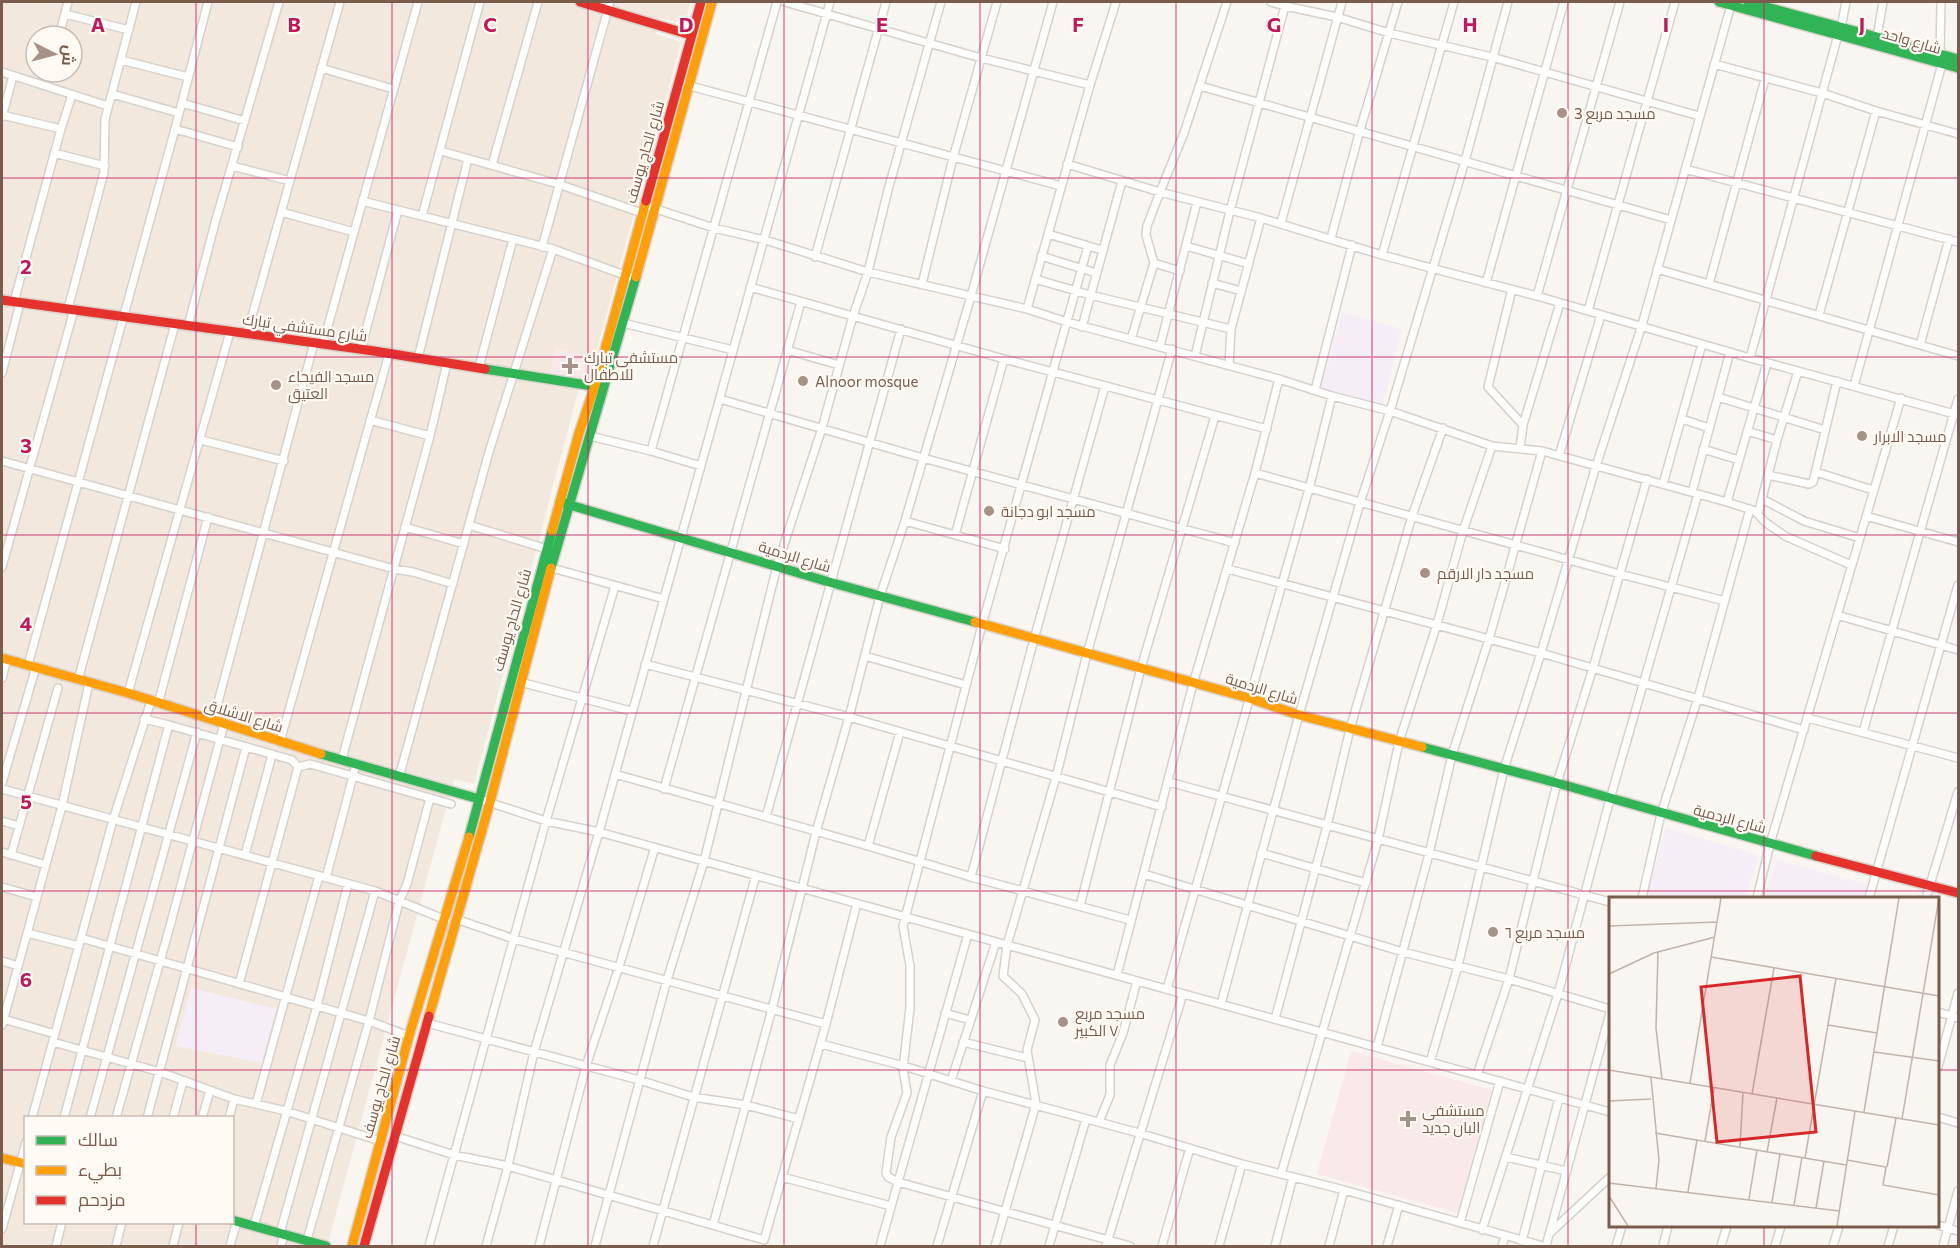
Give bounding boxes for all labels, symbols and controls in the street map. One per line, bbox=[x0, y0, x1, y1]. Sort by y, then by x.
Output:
text: A bbox=[91, 12, 105, 36]
text: B bbox=[287, 12, 301, 36]
text: C bbox=[483, 12, 497, 36]
text: D bbox=[679, 12, 693, 36]
text: E bbox=[876, 12, 888, 36]
text: F bbox=[1072, 12, 1084, 36]
text: G bbox=[1267, 12, 1281, 36]
text: H bbox=[1463, 12, 1478, 36]
text: I bbox=[1663, 12, 1669, 36]
text: J bbox=[1859, 12, 1865, 36]
street label: شارع واحد bbox=[1880, 23, 1944, 60]
north arrow bbox=[24, 24, 84, 84]
text: ش bbox=[58, 44, 80, 67]
street label: شارع الحاج يوسف bbox=[621, 99, 670, 206]
place label: مسجد مربع 3 bbox=[1574, 104, 1656, 125]
marker: مسجد مربع 3 bbox=[1555, 106, 1569, 120]
text: 2 bbox=[20, 254, 32, 278]
street label: شارع مستشفي تبارك bbox=[241, 309, 369, 349]
place label: مستشفى تبارك للاطفال bbox=[584, 348, 678, 384]
marker: مستشفى تبارك للاطفال bbox=[561, 357, 579, 375]
place label: مسجد الفيحاء العتيق bbox=[288, 367, 374, 404]
place label: Alnoor mosque bbox=[815, 372, 918, 390]
marker: Alnoor mosque bbox=[796, 374, 810, 388]
marker: مسجد الفيحاء العتيق bbox=[269, 378, 283, 392]
place label: مسجد الابرار bbox=[1873, 427, 1947, 446]
marker: مسجد الابرار bbox=[1855, 429, 1869, 443]
text: 3 bbox=[20, 433, 32, 457]
place label: مسجد ابو دجانة bbox=[1001, 502, 1096, 521]
marker: مسجد ابو دجانة bbox=[982, 504, 996, 518]
street label: شارع الردمية bbox=[756, 536, 833, 578]
place label: مسجد دار الارقم bbox=[1437, 564, 1534, 584]
marker: مسجد دار الارقم bbox=[1418, 566, 1432, 580]
street label: شارع الحاج يوسف bbox=[488, 567, 537, 674]
text: 4 bbox=[20, 611, 32, 635]
street label: شارع الردمية bbox=[1223, 668, 1300, 710]
street label: شارع الاشلاق bbox=[202, 695, 285, 738]
text: 5 bbox=[20, 789, 32, 813]
street label: شارع الردمية bbox=[1691, 800, 1768, 839]
inset map bbox=[1609, 897, 1939, 1227]
place label: مسجد مربع ٦ bbox=[1505, 923, 1585, 944]
marker: مسجد مربع ٦ bbox=[1486, 925, 1500, 939]
text: 6 bbox=[20, 967, 32, 991]
place label: مسجد مربع ٧ الكبير bbox=[1074, 1004, 1145, 1040]
marker: مسجد مربع ٧ الكبير bbox=[1056, 1015, 1070, 1029]
street label: شارع الحاج يوسف bbox=[357, 1034, 406, 1141]
place label: مستشفى البان جديد bbox=[1422, 1101, 1485, 1138]
marker: مستشفى البان جديد bbox=[1399, 1110, 1417, 1128]
legend bbox=[24, 1116, 234, 1224]
text: سالك bbox=[78, 1128, 118, 1150]
text: بطيء bbox=[78, 1158, 122, 1184]
text: مزدحم bbox=[78, 1188, 126, 1212]

